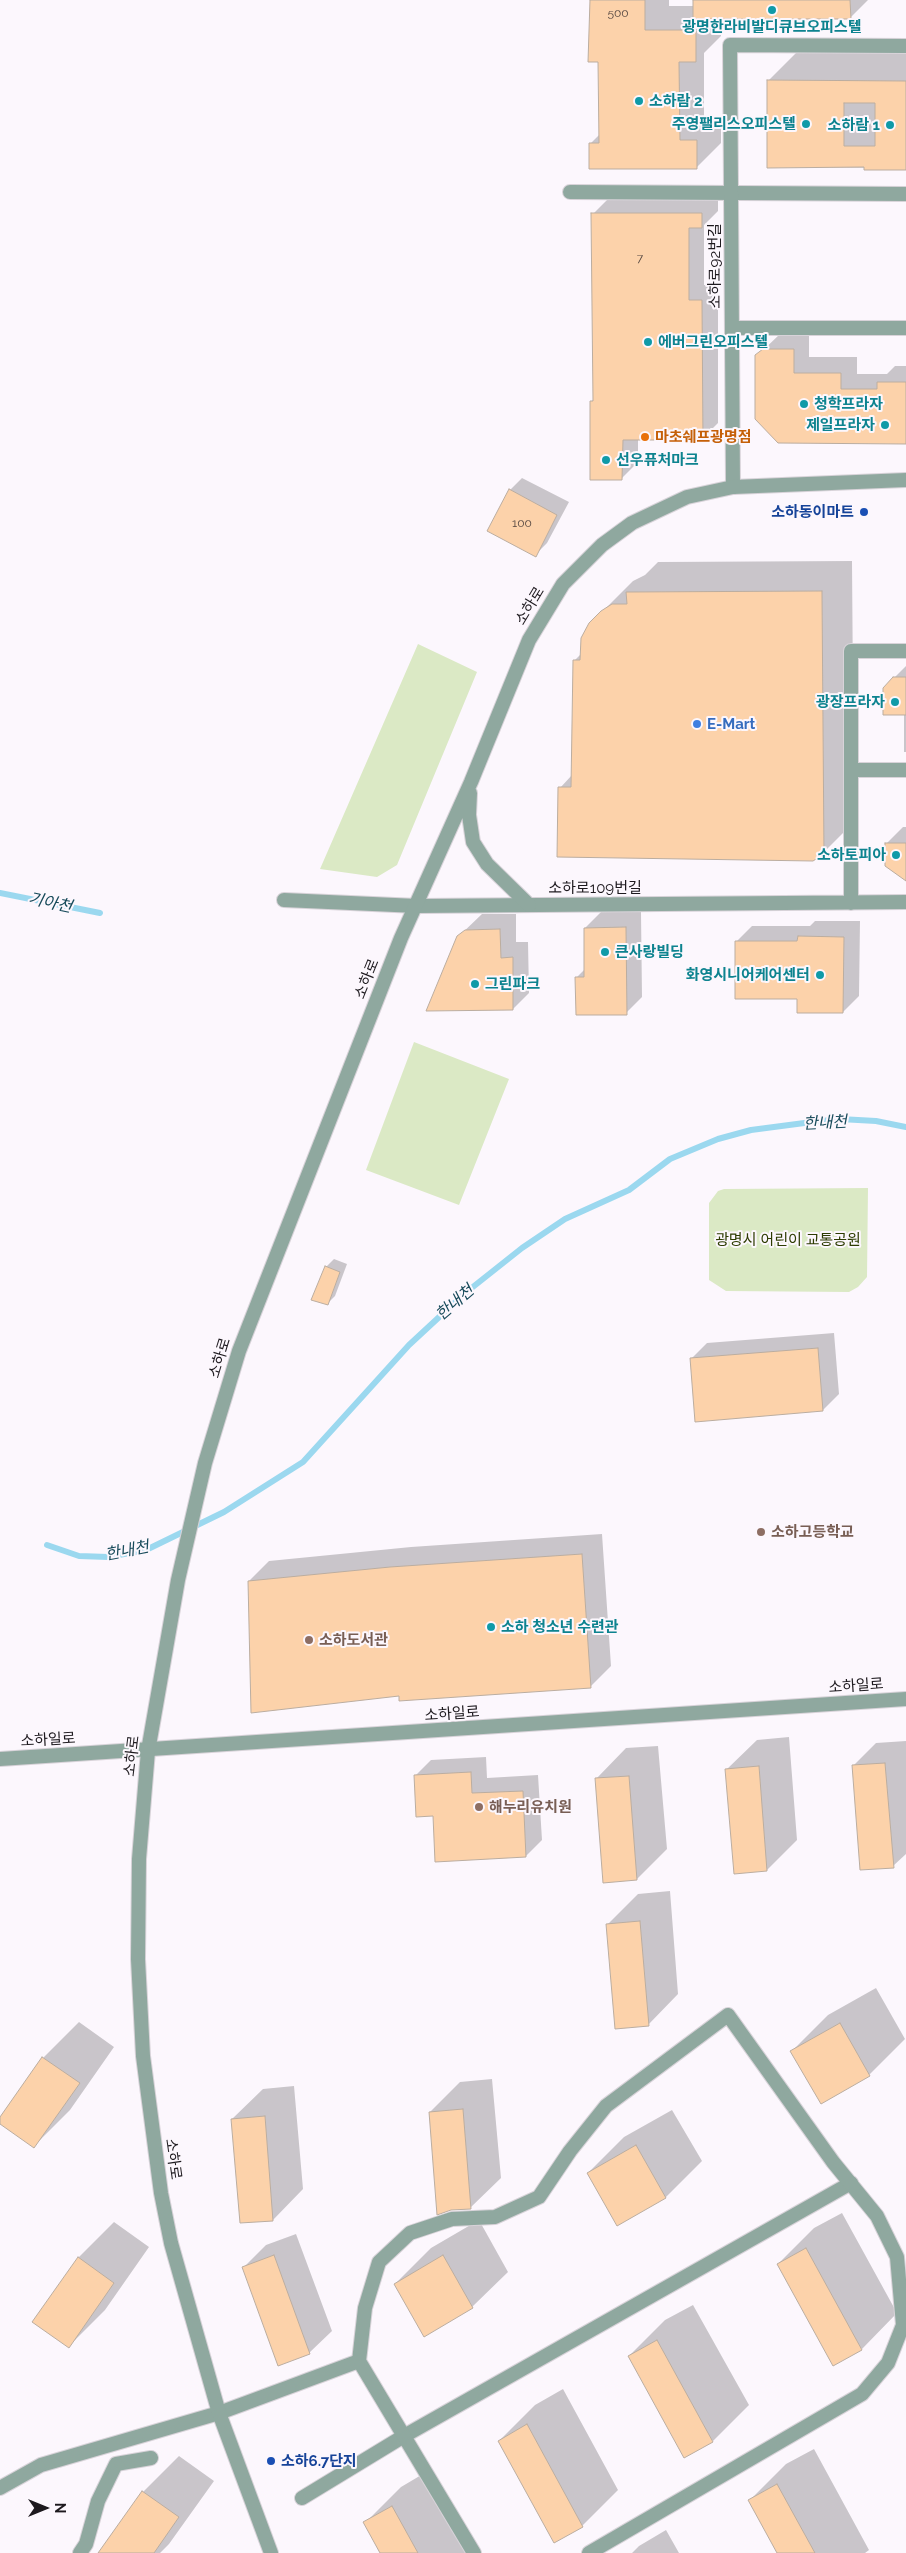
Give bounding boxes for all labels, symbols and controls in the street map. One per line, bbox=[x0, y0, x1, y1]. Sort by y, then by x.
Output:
marker: 광명한라비발디큐브오피스텔 bbox=[766, 4, 778, 16]
house number: 500 bbox=[607, 6, 629, 20]
place label: 광명한라비발디큐브오피스텔 bbox=[682, 18, 862, 36]
place label: 소하람 2 bbox=[649, 92, 702, 110]
marker: 소하람 2 bbox=[633, 95, 645, 107]
place label: 주영팰리스오피스텔 bbox=[672, 115, 796, 133]
place label: 소하람 1 bbox=[828, 116, 880, 134]
marker: 주영팰리스오피스텔 bbox=[800, 118, 812, 130]
marker: 소하람 1 bbox=[884, 119, 896, 131]
street label: 소하로92번길 bbox=[706, 223, 724, 309]
house number: 7 bbox=[637, 251, 643, 265]
place label: 에버그린오피스텔 bbox=[658, 333, 768, 351]
marker: 에버그린오피스텔 bbox=[642, 336, 654, 348]
place label: 청학프라자 bbox=[814, 395, 883, 413]
marker: 청학프라자 bbox=[798, 398, 810, 410]
place label: 제일프라자 bbox=[806, 416, 875, 434]
marker: 제일프라자 bbox=[879, 419, 891, 431]
place label: 마초쉐프광명점 bbox=[655, 428, 752, 446]
marker: 마초쉐프광명점 bbox=[639, 431, 651, 443]
place label: 선우퓨처마크 bbox=[616, 451, 699, 469]
marker: 선우퓨처마크 bbox=[600, 454, 612, 466]
place label: 소하동이마트 bbox=[771, 503, 854, 521]
marker: 소하동이마트 bbox=[858, 506, 870, 518]
house number: 100 bbox=[512, 516, 532, 530]
street label: 소하로 bbox=[512, 584, 548, 628]
place label: 광장프라자 bbox=[816, 693, 885, 711]
marker: 광장프라자 bbox=[889, 696, 901, 708]
place label: E-Mart bbox=[707, 715, 755, 733]
marker: E-Mart bbox=[691, 718, 703, 730]
place label: 소하토피아 bbox=[817, 846, 886, 864]
marker: 소하토피아 bbox=[890, 849, 902, 861]
street label: 소하로109번길 bbox=[548, 879, 642, 897]
water label: 기아천 bbox=[26, 889, 74, 917]
place label: 큰사랑빌딩 bbox=[615, 943, 684, 961]
marker: 큰사랑빌딩 bbox=[599, 946, 611, 958]
street label: 소하로 bbox=[351, 956, 383, 1002]
place label: 화영시니어케어센터 bbox=[686, 966, 810, 984]
marker: 화영시니어케어센터 bbox=[814, 969, 826, 981]
place label: 그린파크 bbox=[485, 975, 540, 993]
marker: 그린파크 bbox=[469, 978, 481, 990]
water label: 한내천 bbox=[802, 1112, 848, 1134]
park label: 광명시 어린이 교통공원 bbox=[715, 1231, 861, 1249]
water label: 한내천 bbox=[432, 1281, 478, 1325]
street label: 소하로 bbox=[205, 1336, 235, 1380]
place label: 소하고등학교 bbox=[771, 1523, 854, 1541]
marker: 소하고등학교 bbox=[755, 1526, 767, 1538]
water label: 한내천 bbox=[103, 1537, 151, 1565]
place label: 소하 청소년 수련관 bbox=[501, 1618, 619, 1636]
marker: 소하 청소년 수련관 bbox=[485, 1621, 497, 1633]
place label: 소하도서관 bbox=[319, 1631, 388, 1649]
marker: 소하도서관 bbox=[303, 1634, 315, 1646]
street label: 소하일로 bbox=[828, 1675, 884, 1697]
street label: 소하일로 bbox=[424, 1703, 480, 1725]
street label: 소하일로 bbox=[20, 1730, 76, 1750]
street label: 소하로 bbox=[121, 1734, 143, 1778]
place label: 해누리유치원 bbox=[489, 1798, 572, 1816]
marker: 해누리유치원 bbox=[473, 1801, 485, 1813]
street label: 소하로 bbox=[161, 2137, 185, 2181]
place label: 소하6.7단지 bbox=[281, 2452, 357, 2470]
marker: 소하6.7단지 bbox=[265, 2455, 277, 2467]
north arrow bbox=[20, 2483, 70, 2533]
text: N bbox=[52, 2503, 68, 2513]

